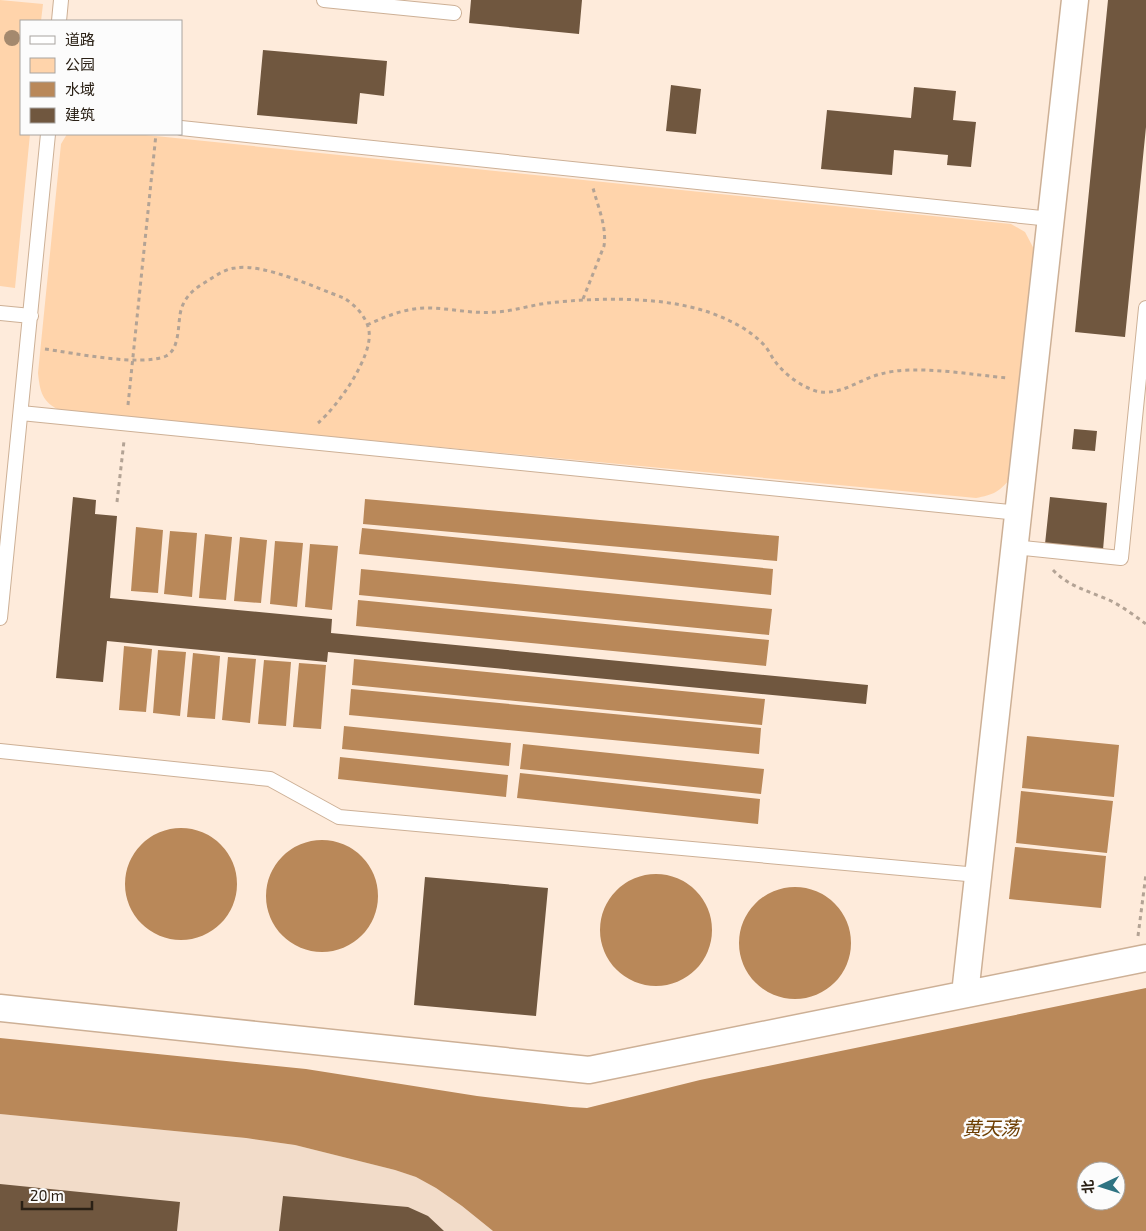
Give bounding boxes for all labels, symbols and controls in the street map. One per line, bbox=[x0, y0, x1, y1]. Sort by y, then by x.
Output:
legend bbox=[20, 20, 182, 135]
text: 道路 bbox=[65, 30, 95, 48]
text: 公园 bbox=[65, 55, 95, 73]
text: 水域 bbox=[65, 80, 95, 98]
text: 建筑 bbox=[65, 105, 95, 123]
water label: 黄天荡 bbox=[962, 1116, 1022, 1139]
north arrow bbox=[1076, 1161, 1126, 1211]
scale bar bbox=[22, 1178, 92, 1210]
text: 北 bbox=[1079, 1179, 1097, 1195]
text: 20 m bbox=[30, 1186, 64, 1204]

